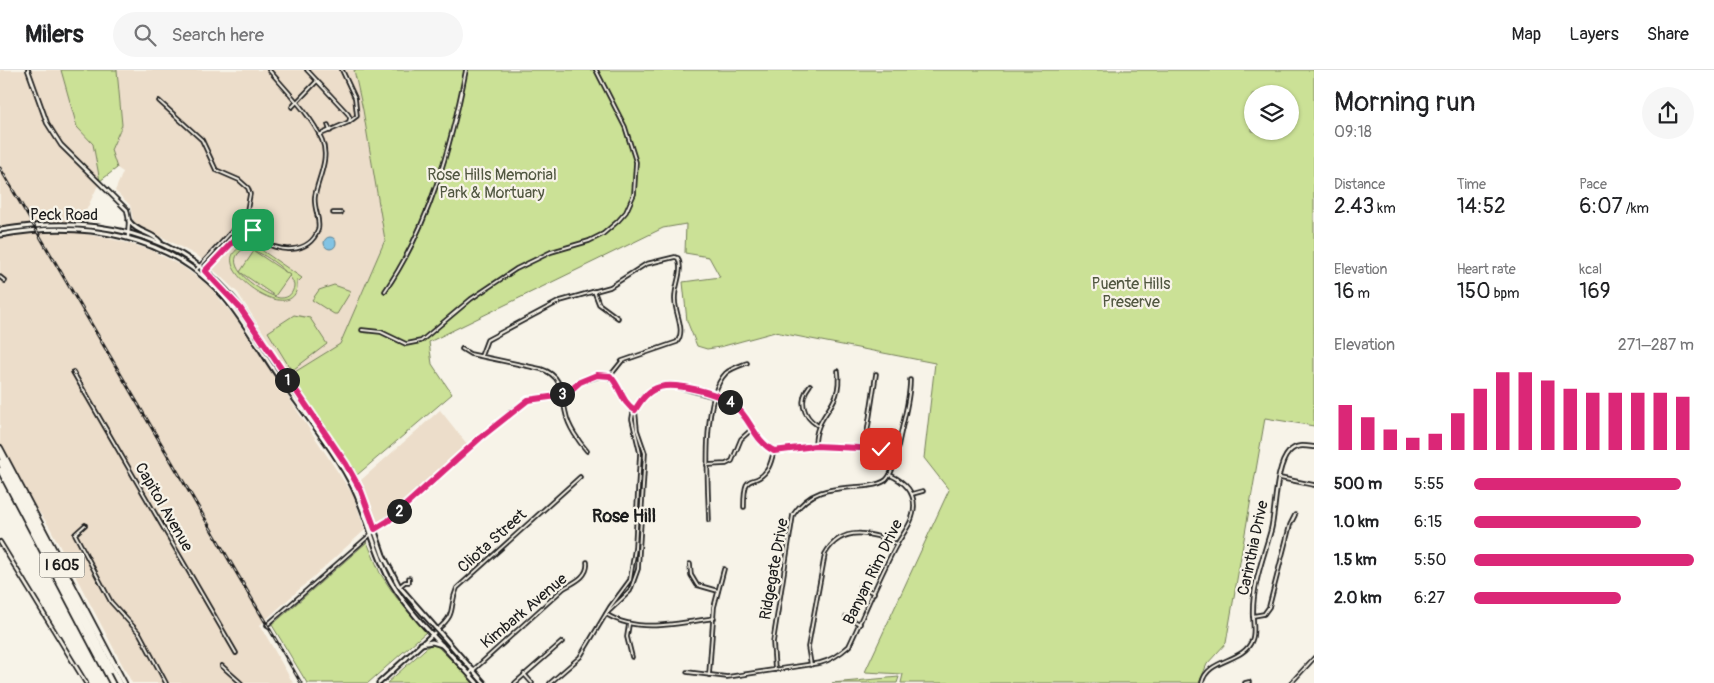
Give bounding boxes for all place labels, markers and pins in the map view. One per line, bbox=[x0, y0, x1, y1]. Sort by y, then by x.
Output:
pin bbox=[232, 209, 274, 251]
pin: 1 bbox=[274, 368, 300, 392]
pin: 3 bbox=[550, 382, 574, 406]
pin: 4 bbox=[718, 390, 742, 414]
pin bbox=[860, 428, 902, 470]
pin: 2 bbox=[386, 498, 412, 524]

